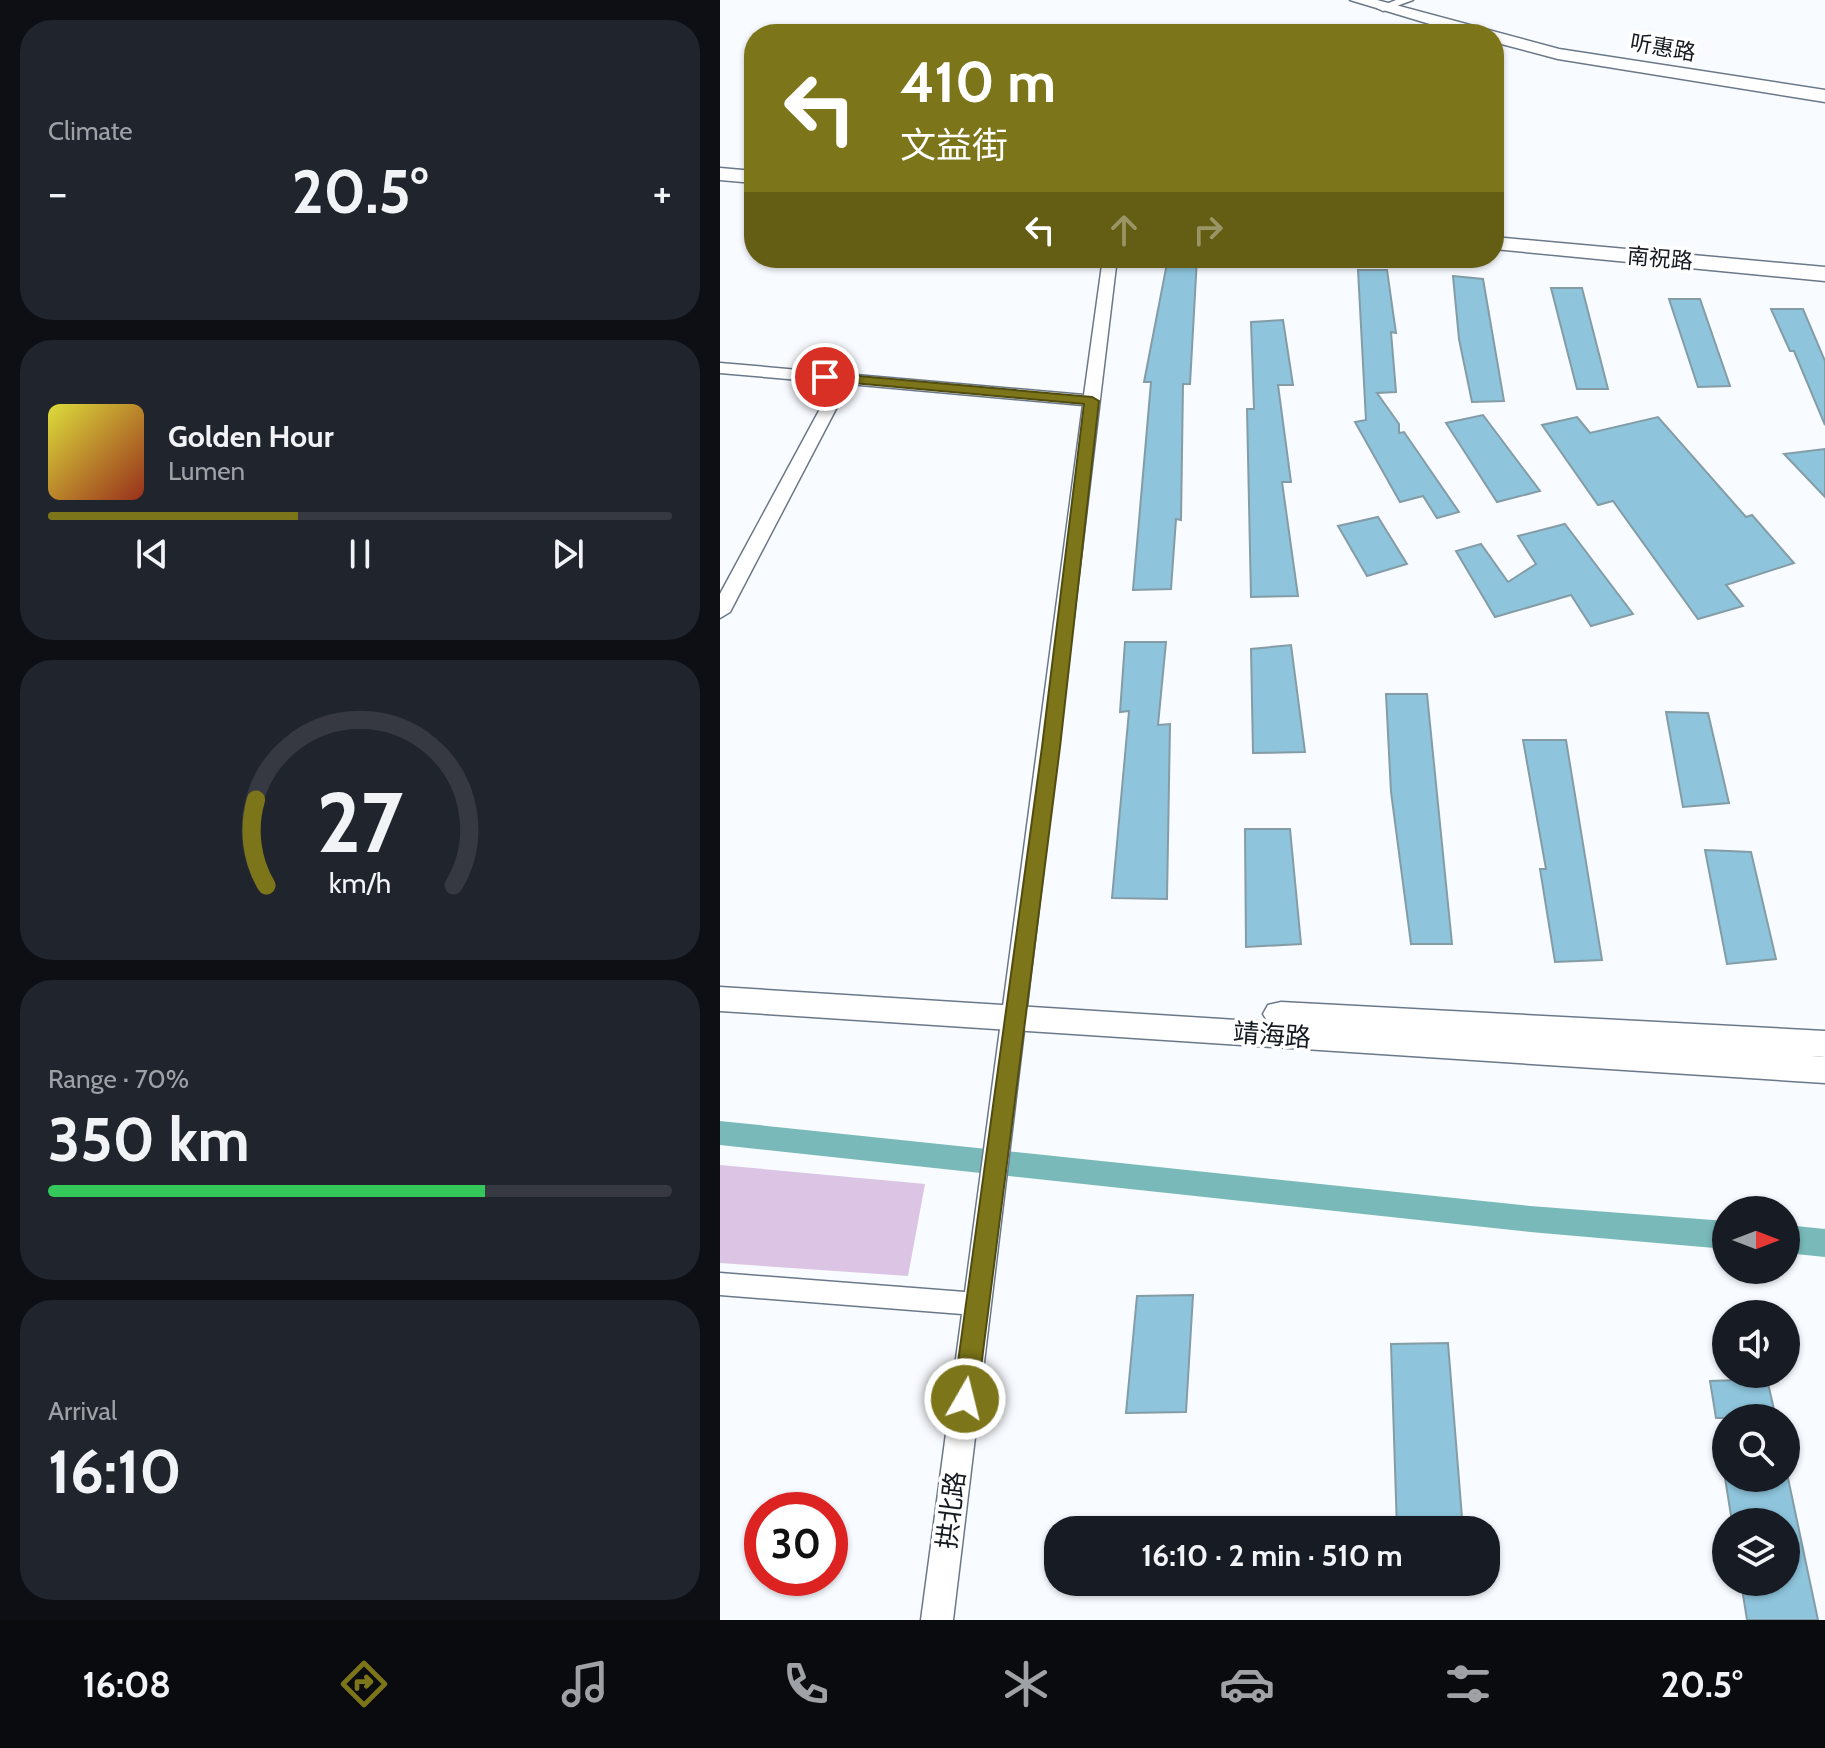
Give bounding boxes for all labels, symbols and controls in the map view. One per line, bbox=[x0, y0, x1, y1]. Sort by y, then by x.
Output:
street label: 听惠路 bbox=[1628, 28, 1698, 67]
text: 410 m bbox=[900, 48, 1056, 116]
icon: left bbox=[768, 56, 872, 160]
text: Climate bbox=[48, 115, 133, 147]
text: 文益街 bbox=[900, 123, 1008, 167]
text: 20.5° bbox=[292, 155, 428, 228]
text: − bbox=[48, 166, 67, 219]
text: + bbox=[653, 166, 672, 219]
icon: left bbox=[1018, 208, 1062, 252]
icon: ahead bbox=[1102, 208, 1146, 252]
icon: right bbox=[1186, 208, 1230, 252]
street label: 南祝路 bbox=[1626, 242, 1694, 275]
pin bbox=[791, 343, 859, 411]
icon: arrive bbox=[803, 355, 847, 399]
text: Golden Hour bbox=[168, 418, 334, 455]
text: Lumen bbox=[168, 455, 245, 487]
icon: previous bbox=[130, 532, 174, 576]
icon: pause bbox=[338, 532, 382, 576]
icon: next bbox=[546, 532, 590, 576]
text: 27 bbox=[317, 772, 403, 873]
text: km/h bbox=[329, 865, 391, 900]
street label: 靖海路 bbox=[1232, 1016, 1312, 1054]
text: Range · 70% bbox=[48, 1063, 189, 1095]
text: 350 km bbox=[48, 1103, 250, 1176]
north arrow bbox=[1712, 1196, 1800, 1284]
map controls bbox=[1712, 1196, 1800, 1596]
button: sound bbox=[1712, 1300, 1800, 1388]
position arrow bbox=[923, 1357, 1007, 1441]
text: Arrival bbox=[48, 1395, 117, 1427]
button: search bbox=[1712, 1404, 1800, 1492]
text: 16:10 bbox=[48, 1435, 182, 1508]
street label: 拱北路 bbox=[930, 1469, 972, 1551]
speed limit sign: 30 bbox=[744, 1492, 848, 1596]
button: layers bbox=[1712, 1508, 1800, 1596]
text: 16:10 · 2 min · 510 m bbox=[1141, 1537, 1403, 1574]
icon: directions bbox=[336, 1656, 392, 1712]
icon: music bbox=[557, 1656, 613, 1712]
icon: phone bbox=[778, 1656, 834, 1712]
icon: climate bbox=[998, 1656, 1054, 1712]
icon: car bbox=[1219, 1656, 1275, 1712]
icon: filters bbox=[1440, 1656, 1496, 1712]
text: 16:08 bbox=[82, 1662, 171, 1706]
text: 20.5° bbox=[1661, 1662, 1743, 1706]

